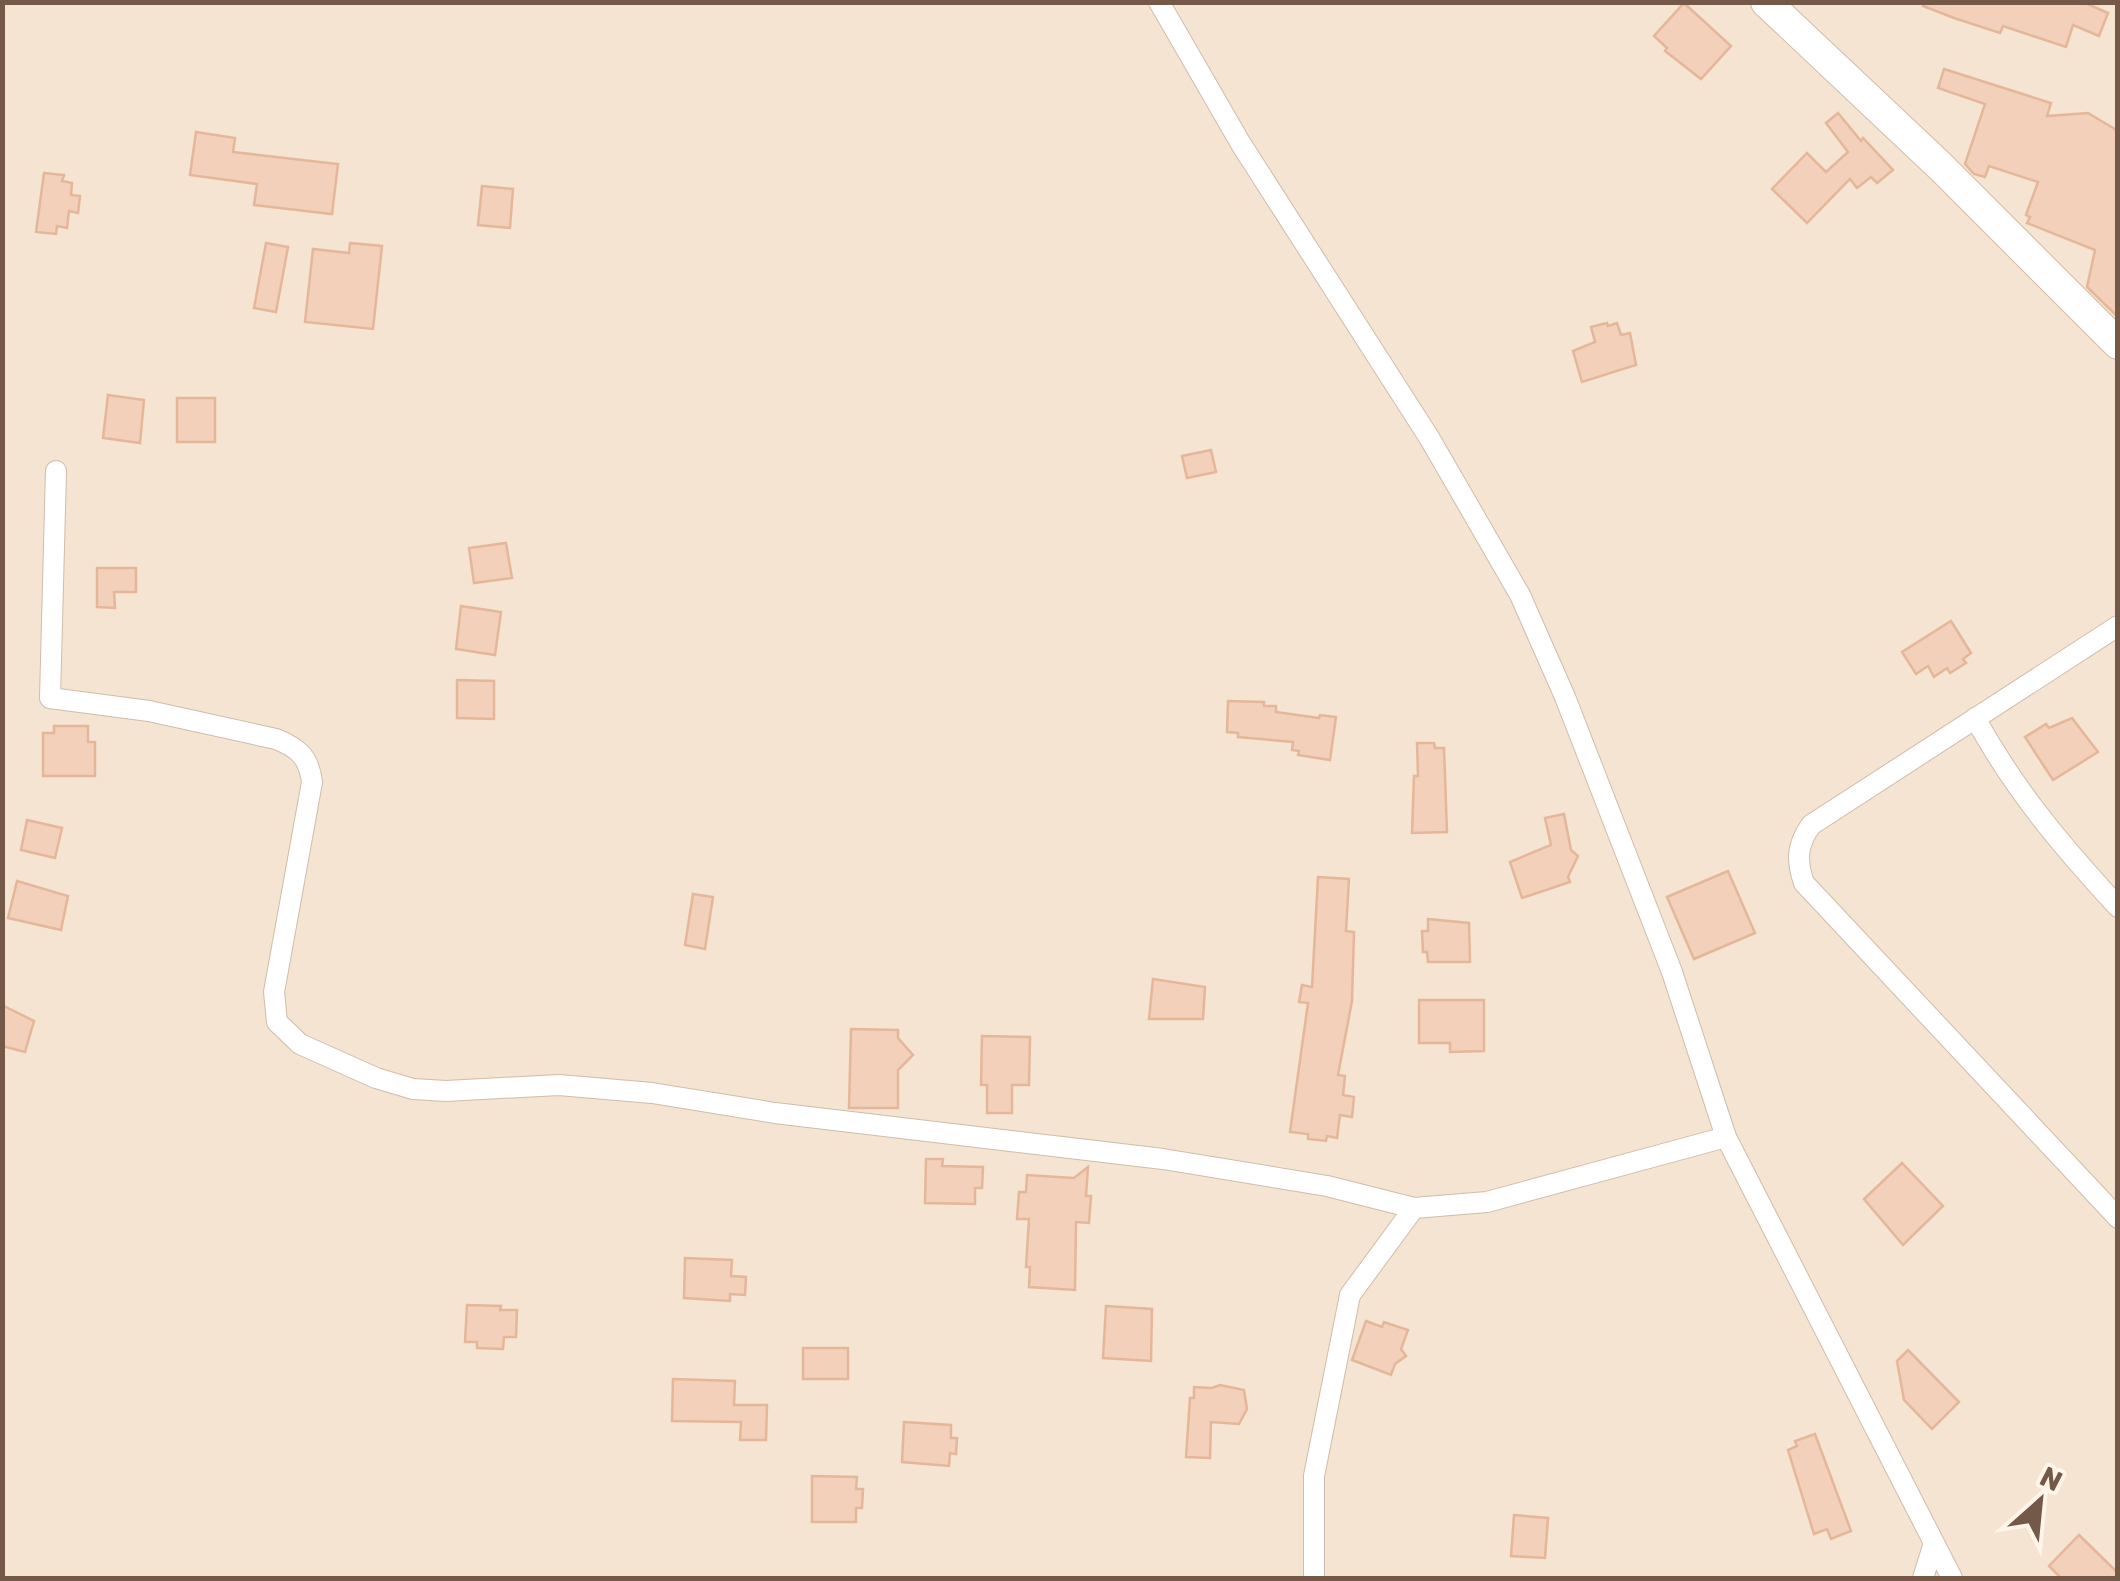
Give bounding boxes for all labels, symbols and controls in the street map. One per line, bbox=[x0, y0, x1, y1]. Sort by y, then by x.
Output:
north arrow bbox=[1990, 1451, 2090, 1551]
text: N bbox=[2035, 1460, 2068, 1498]

